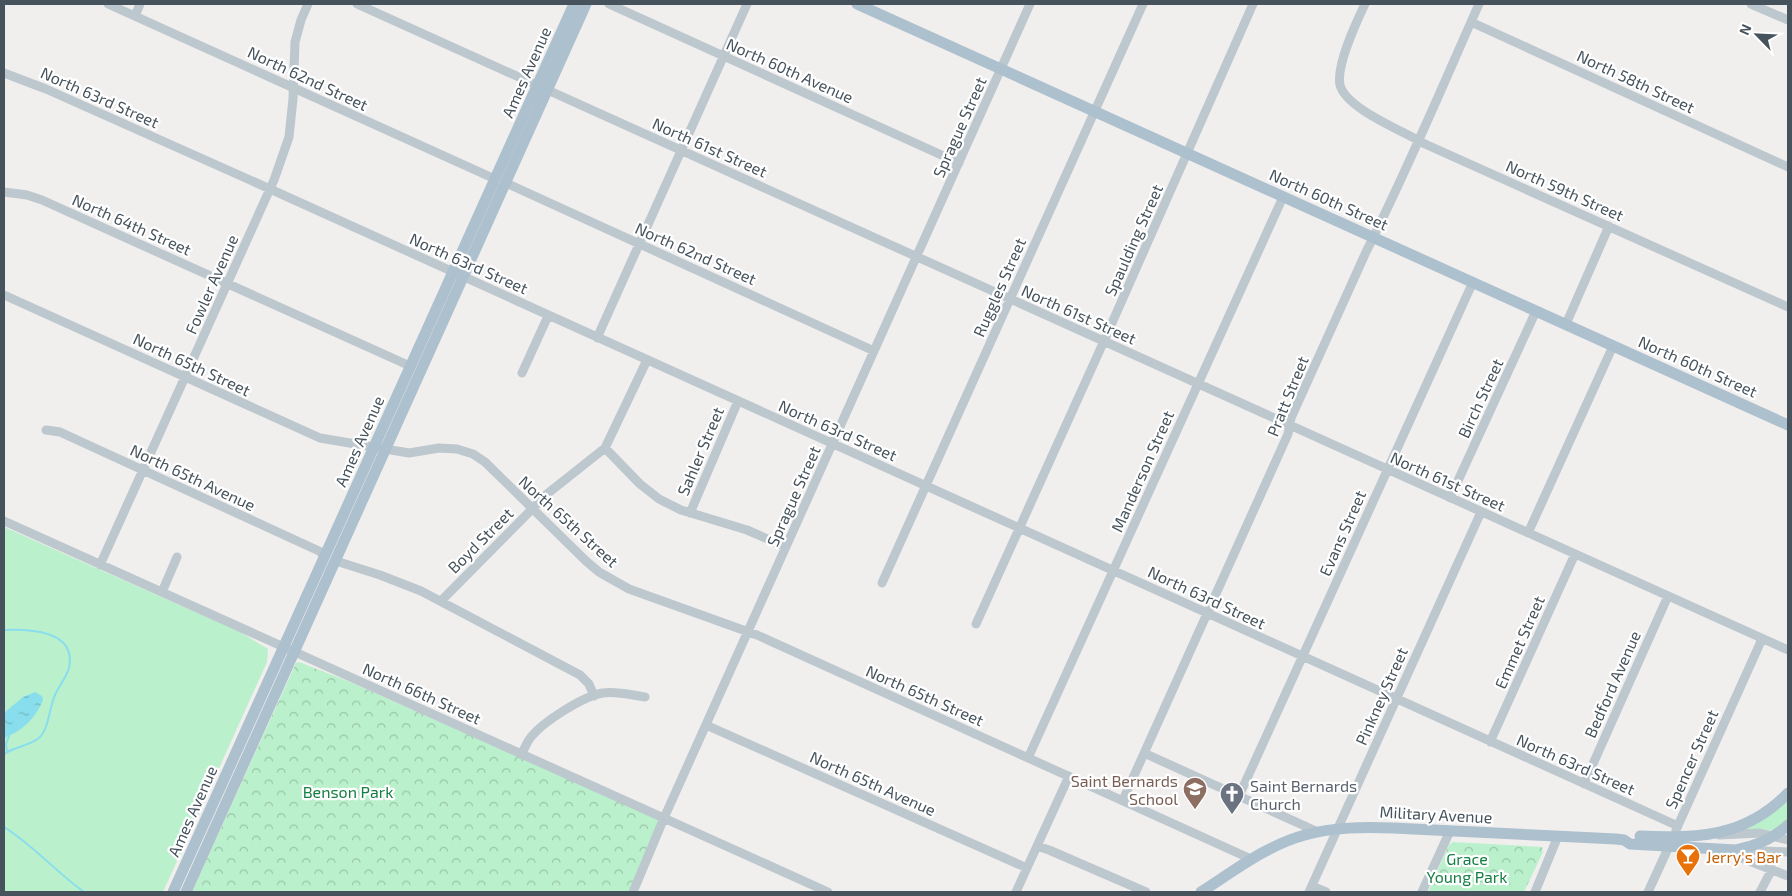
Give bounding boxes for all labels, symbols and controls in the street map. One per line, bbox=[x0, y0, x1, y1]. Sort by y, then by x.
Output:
north arrow bbox=[1732, 10, 1782, 60]
text: N bbox=[1735, 21, 1754, 38]
street label: Ames Avenue bbox=[497, 24, 555, 120]
street label: North 60th Avenue bbox=[724, 34, 856, 106]
street label: North 62nd Street bbox=[245, 42, 371, 114]
street label: North 58th Street bbox=[1574, 45, 1698, 117]
street label: North 63rd Street bbox=[38, 62, 162, 132]
street label: Sprague Street bbox=[928, 74, 990, 180]
street label: North 61st Street bbox=[650, 113, 770, 181]
street label: North 59th Street bbox=[1503, 156, 1627, 224]
street label: North 60th Street bbox=[1267, 164, 1391, 234]
street label: Spaulding Street bbox=[1100, 181, 1166, 299]
street label: North 64th Street bbox=[70, 189, 194, 259]
street label: North 62nd Street bbox=[633, 218, 759, 288]
street label: North 63rd Street bbox=[407, 228, 531, 298]
street label: Fowler Avenue bbox=[181, 231, 241, 337]
street label: Ruggles Street bbox=[969, 235, 1029, 339]
street label: North 61st Street bbox=[1019, 280, 1139, 348]
street label: North 65th Street bbox=[130, 329, 254, 399]
street label: North 60th Street bbox=[1636, 331, 1760, 401]
street label: Pratt Street bbox=[1262, 353, 1312, 439]
street label: Birch Street bbox=[1453, 355, 1507, 441]
street label: Ames Avenue bbox=[330, 393, 388, 489]
street label: North 63rd Street bbox=[776, 395, 900, 465]
street label: Sahler Street bbox=[673, 404, 727, 498]
street label: Manderson Street bbox=[1107, 407, 1177, 535]
street label: North 65th Avenue bbox=[128, 440, 258, 514]
street label: Sprague Street bbox=[762, 443, 824, 549]
street label: North 61st Street bbox=[1388, 447, 1508, 515]
street label: North 65th Street bbox=[515, 471, 623, 571]
street label: Evans Street bbox=[1315, 487, 1369, 579]
street label: Boyd Street bbox=[443, 503, 517, 577]
street label: North 63rd Street bbox=[1145, 562, 1269, 632]
street label: Emmet Street bbox=[1490, 593, 1548, 691]
street label: Bedford Avenue bbox=[1580, 628, 1644, 740]
street label: Pinkney Street bbox=[1351, 644, 1411, 748]
street label: North 66th Street bbox=[360, 658, 484, 728]
street label: North 65th Street bbox=[863, 661, 987, 729]
street label: Spencer Street bbox=[1661, 706, 1721, 812]
street label: North 63rd Street bbox=[1514, 729, 1638, 799]
street label: North 65th Avenue bbox=[807, 747, 939, 819]
street label: Ames Avenue bbox=[163, 763, 221, 859]
place label: Saint Bernards School bbox=[1071, 771, 1178, 808]
school or university icon: Saint Bernards School bbox=[1182, 776, 1208, 810]
place label: Saint Bernards Church bbox=[1250, 776, 1357, 813]
church icon: Saint Bernards Church bbox=[1219, 781, 1245, 815]
park label: Benson Park bbox=[303, 782, 393, 801]
street label: Military Avenue bbox=[1379, 802, 1493, 826]
bar icon: Jerry's Bar bbox=[1675, 843, 1701, 877]
place label: Jerry's Bar bbox=[1706, 847, 1782, 866]
park label: Grace Young Park bbox=[1427, 849, 1507, 886]

